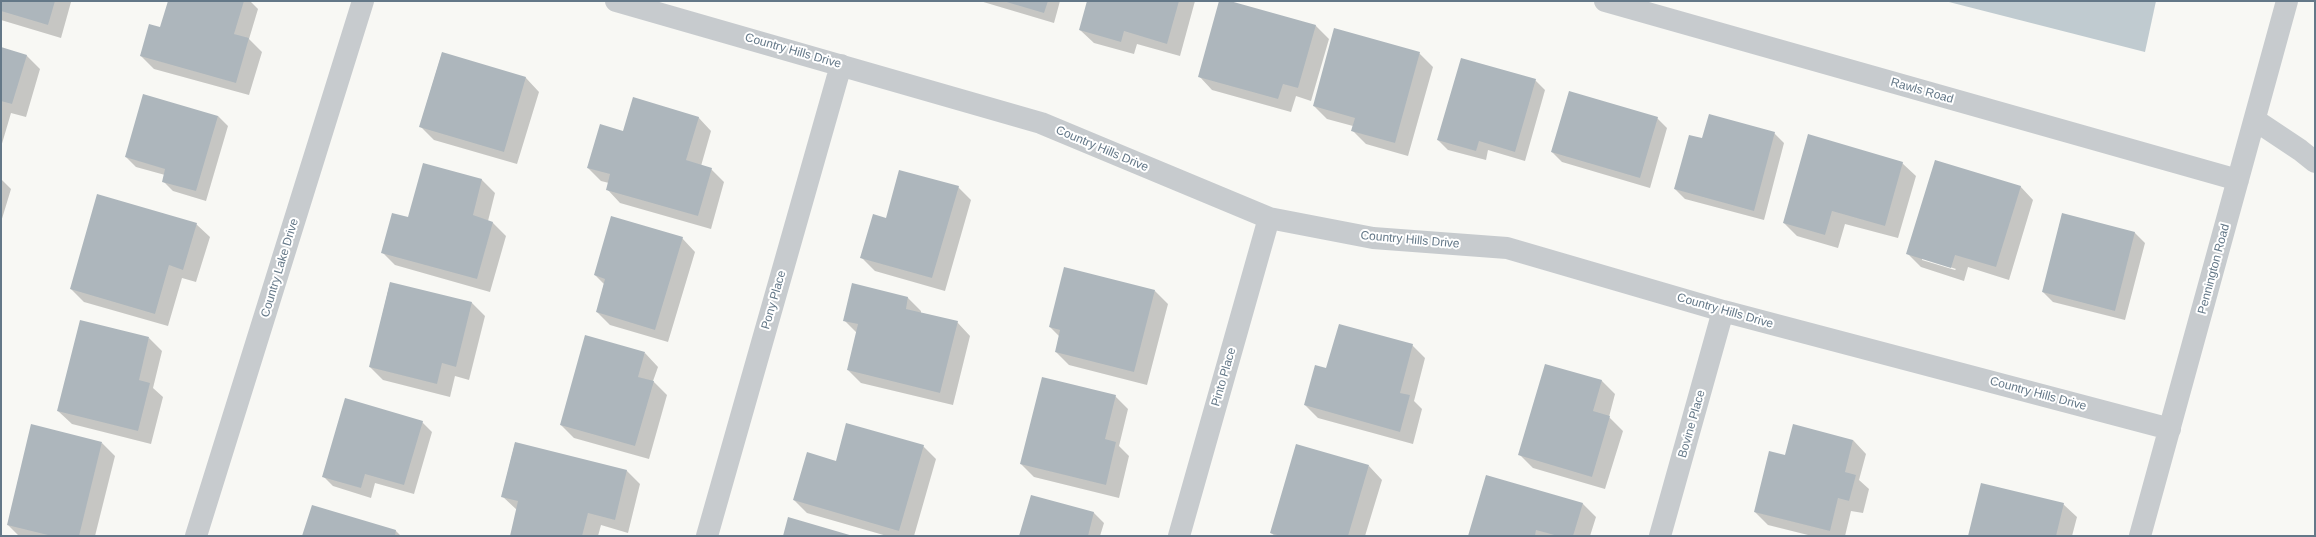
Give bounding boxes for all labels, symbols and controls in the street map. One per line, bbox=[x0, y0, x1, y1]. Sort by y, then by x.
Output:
street label: Country Hills Drive bbox=[743, 30, 843, 72]
street label: Rawls Road bbox=[1889, 75, 1955, 107]
street label: Country Hills Drive bbox=[1053, 123, 1151, 175]
street label: Country Lake Drive bbox=[258, 217, 302, 319]
street label: Pennington Road bbox=[2195, 222, 2233, 316]
street label: Country Hills Drive bbox=[1360, 228, 1460, 252]
street label: Pony Place bbox=[759, 269, 789, 331]
street label: Country Hills Drive bbox=[1675, 290, 1775, 332]
street label: Pinto Place bbox=[1209, 346, 1239, 408]
street label: Country Hills Drive bbox=[1988, 374, 2088, 414]
street label: Bovine Place bbox=[1675, 388, 1709, 460]

